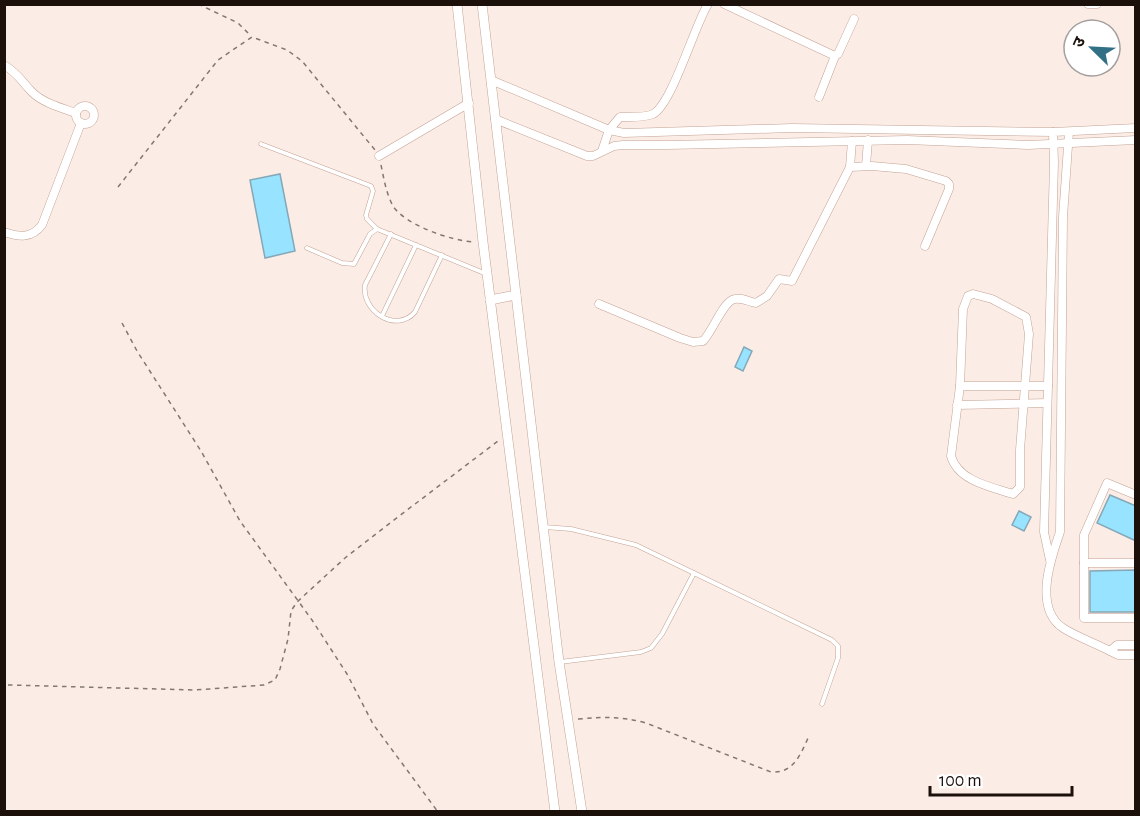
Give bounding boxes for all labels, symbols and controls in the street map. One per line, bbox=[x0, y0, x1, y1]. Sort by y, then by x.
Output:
north arrow bbox=[1062, 18, 1122, 78]
text: उ bbox=[1070, 34, 1089, 50]
scale bar bbox=[930, 759, 1072, 797]
text: 100 m bbox=[939, 772, 982, 790]

